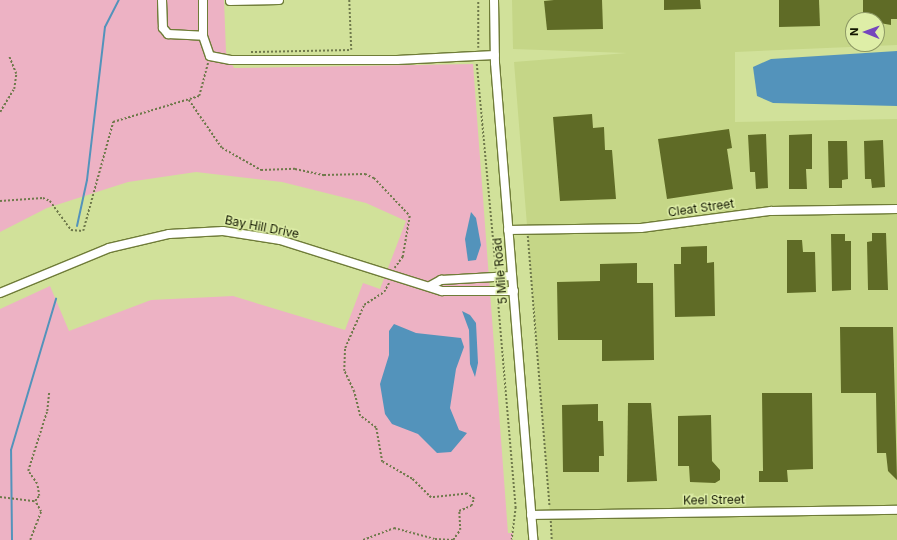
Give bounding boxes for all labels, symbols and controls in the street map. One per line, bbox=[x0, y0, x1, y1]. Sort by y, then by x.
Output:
north arrow bbox=[845, 12, 885, 52]
text: N bbox=[847, 27, 861, 36]
street label: Cleat Street bbox=[667, 196, 735, 220]
street label: Bay Hill Drive bbox=[224, 213, 300, 241]
street label: 5 Mile Road bbox=[490, 237, 510, 305]
street label: Keel Street bbox=[683, 492, 745, 508]

